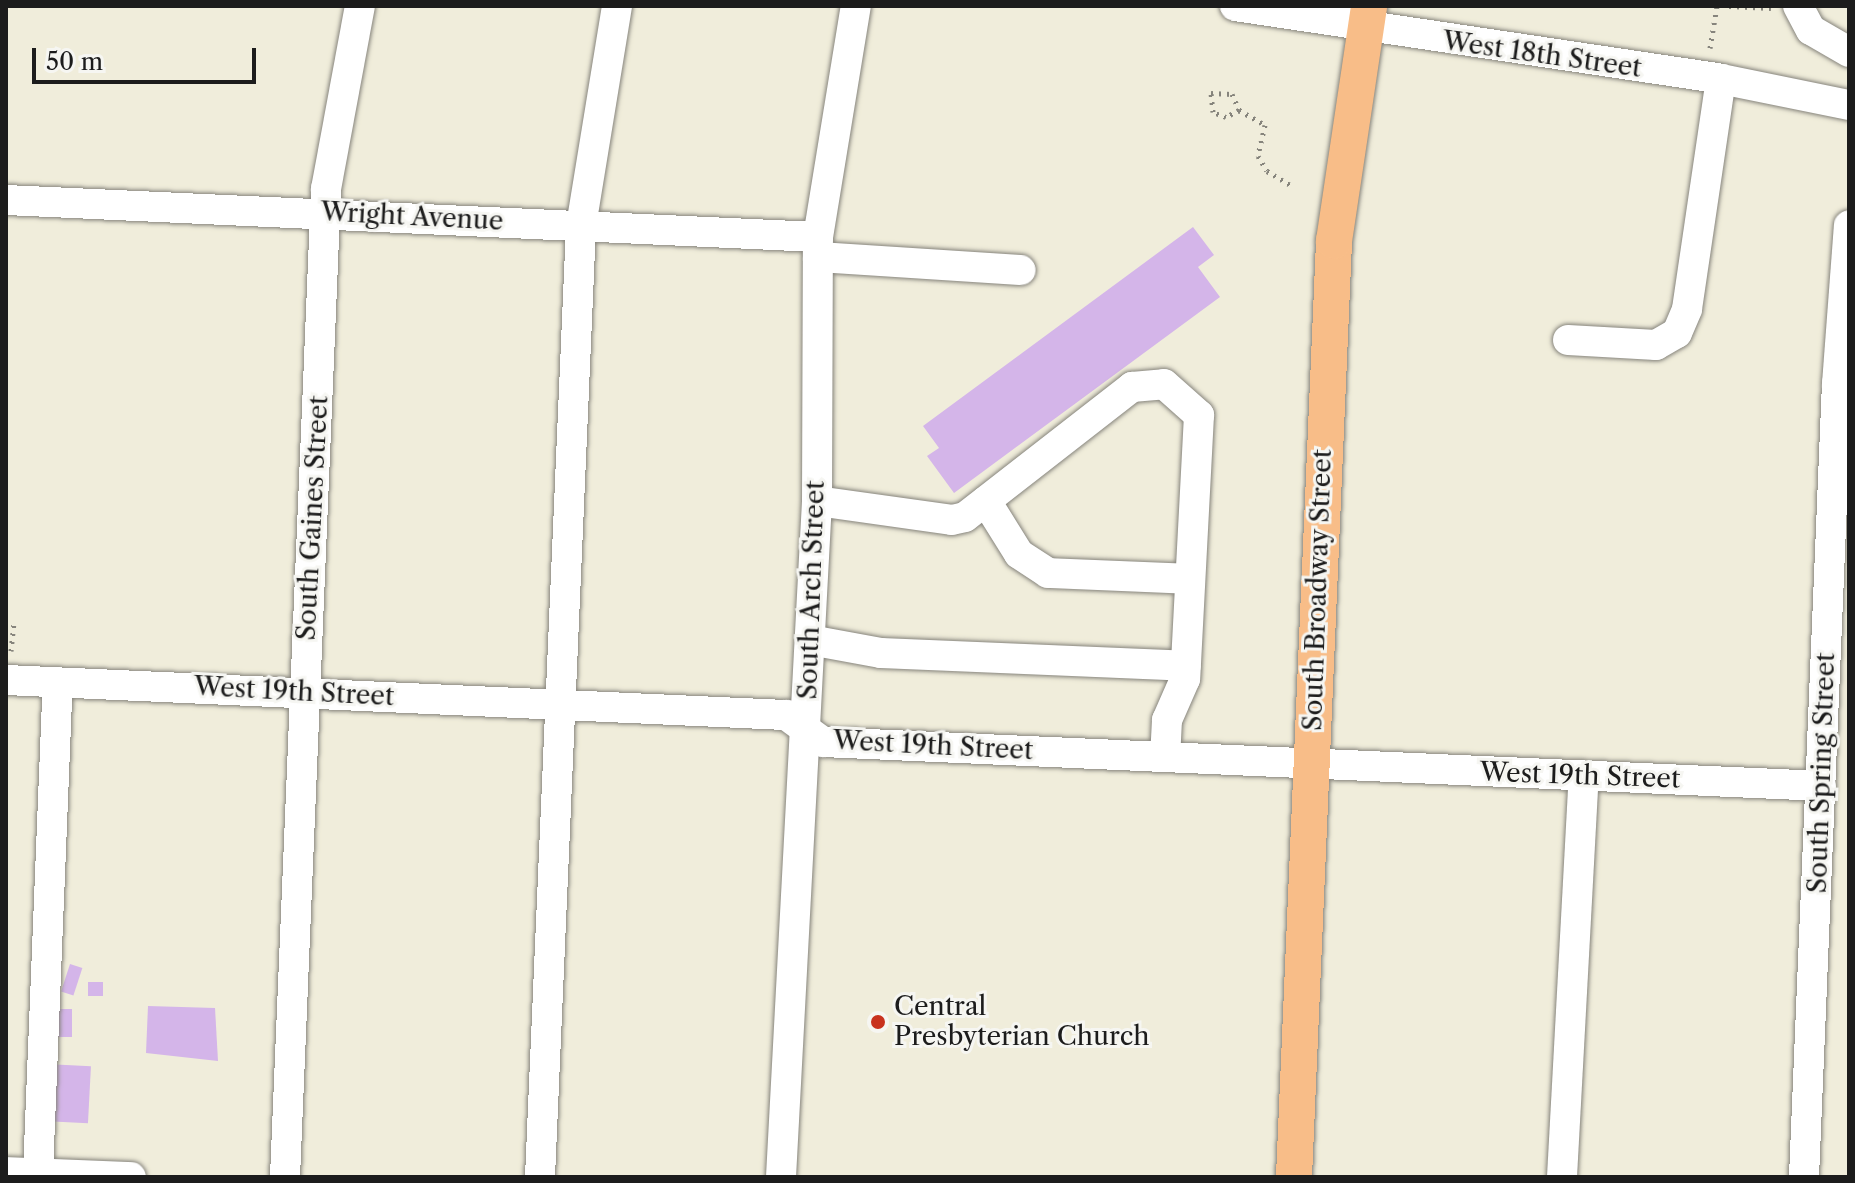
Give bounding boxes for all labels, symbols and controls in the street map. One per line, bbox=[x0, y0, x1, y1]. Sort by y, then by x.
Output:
street label: West 18th Street bbox=[1441, 26, 1643, 84]
scale bar bbox=[36, 32, 260, 82]
text: 50 m bbox=[46, 47, 103, 76]
street label: Wright Avenue bbox=[319, 197, 505, 237]
street label: South Gaines Street bbox=[291, 395, 335, 641]
street label: South Broadway Street bbox=[1297, 448, 1339, 732]
street label: South Arch Street bbox=[793, 479, 831, 701]
street label: South Spring Street bbox=[1802, 652, 1842, 894]
street label: West 19th Street bbox=[193, 671, 395, 713]
street label: West 19th Street bbox=[832, 725, 1034, 767]
street label: West 19th Street bbox=[1479, 757, 1681, 795]
place label: Central Presbyterian Church bbox=[894, 991, 1150, 1052]
marker: Central Presbyterian Church bbox=[869, 1013, 887, 1031]

